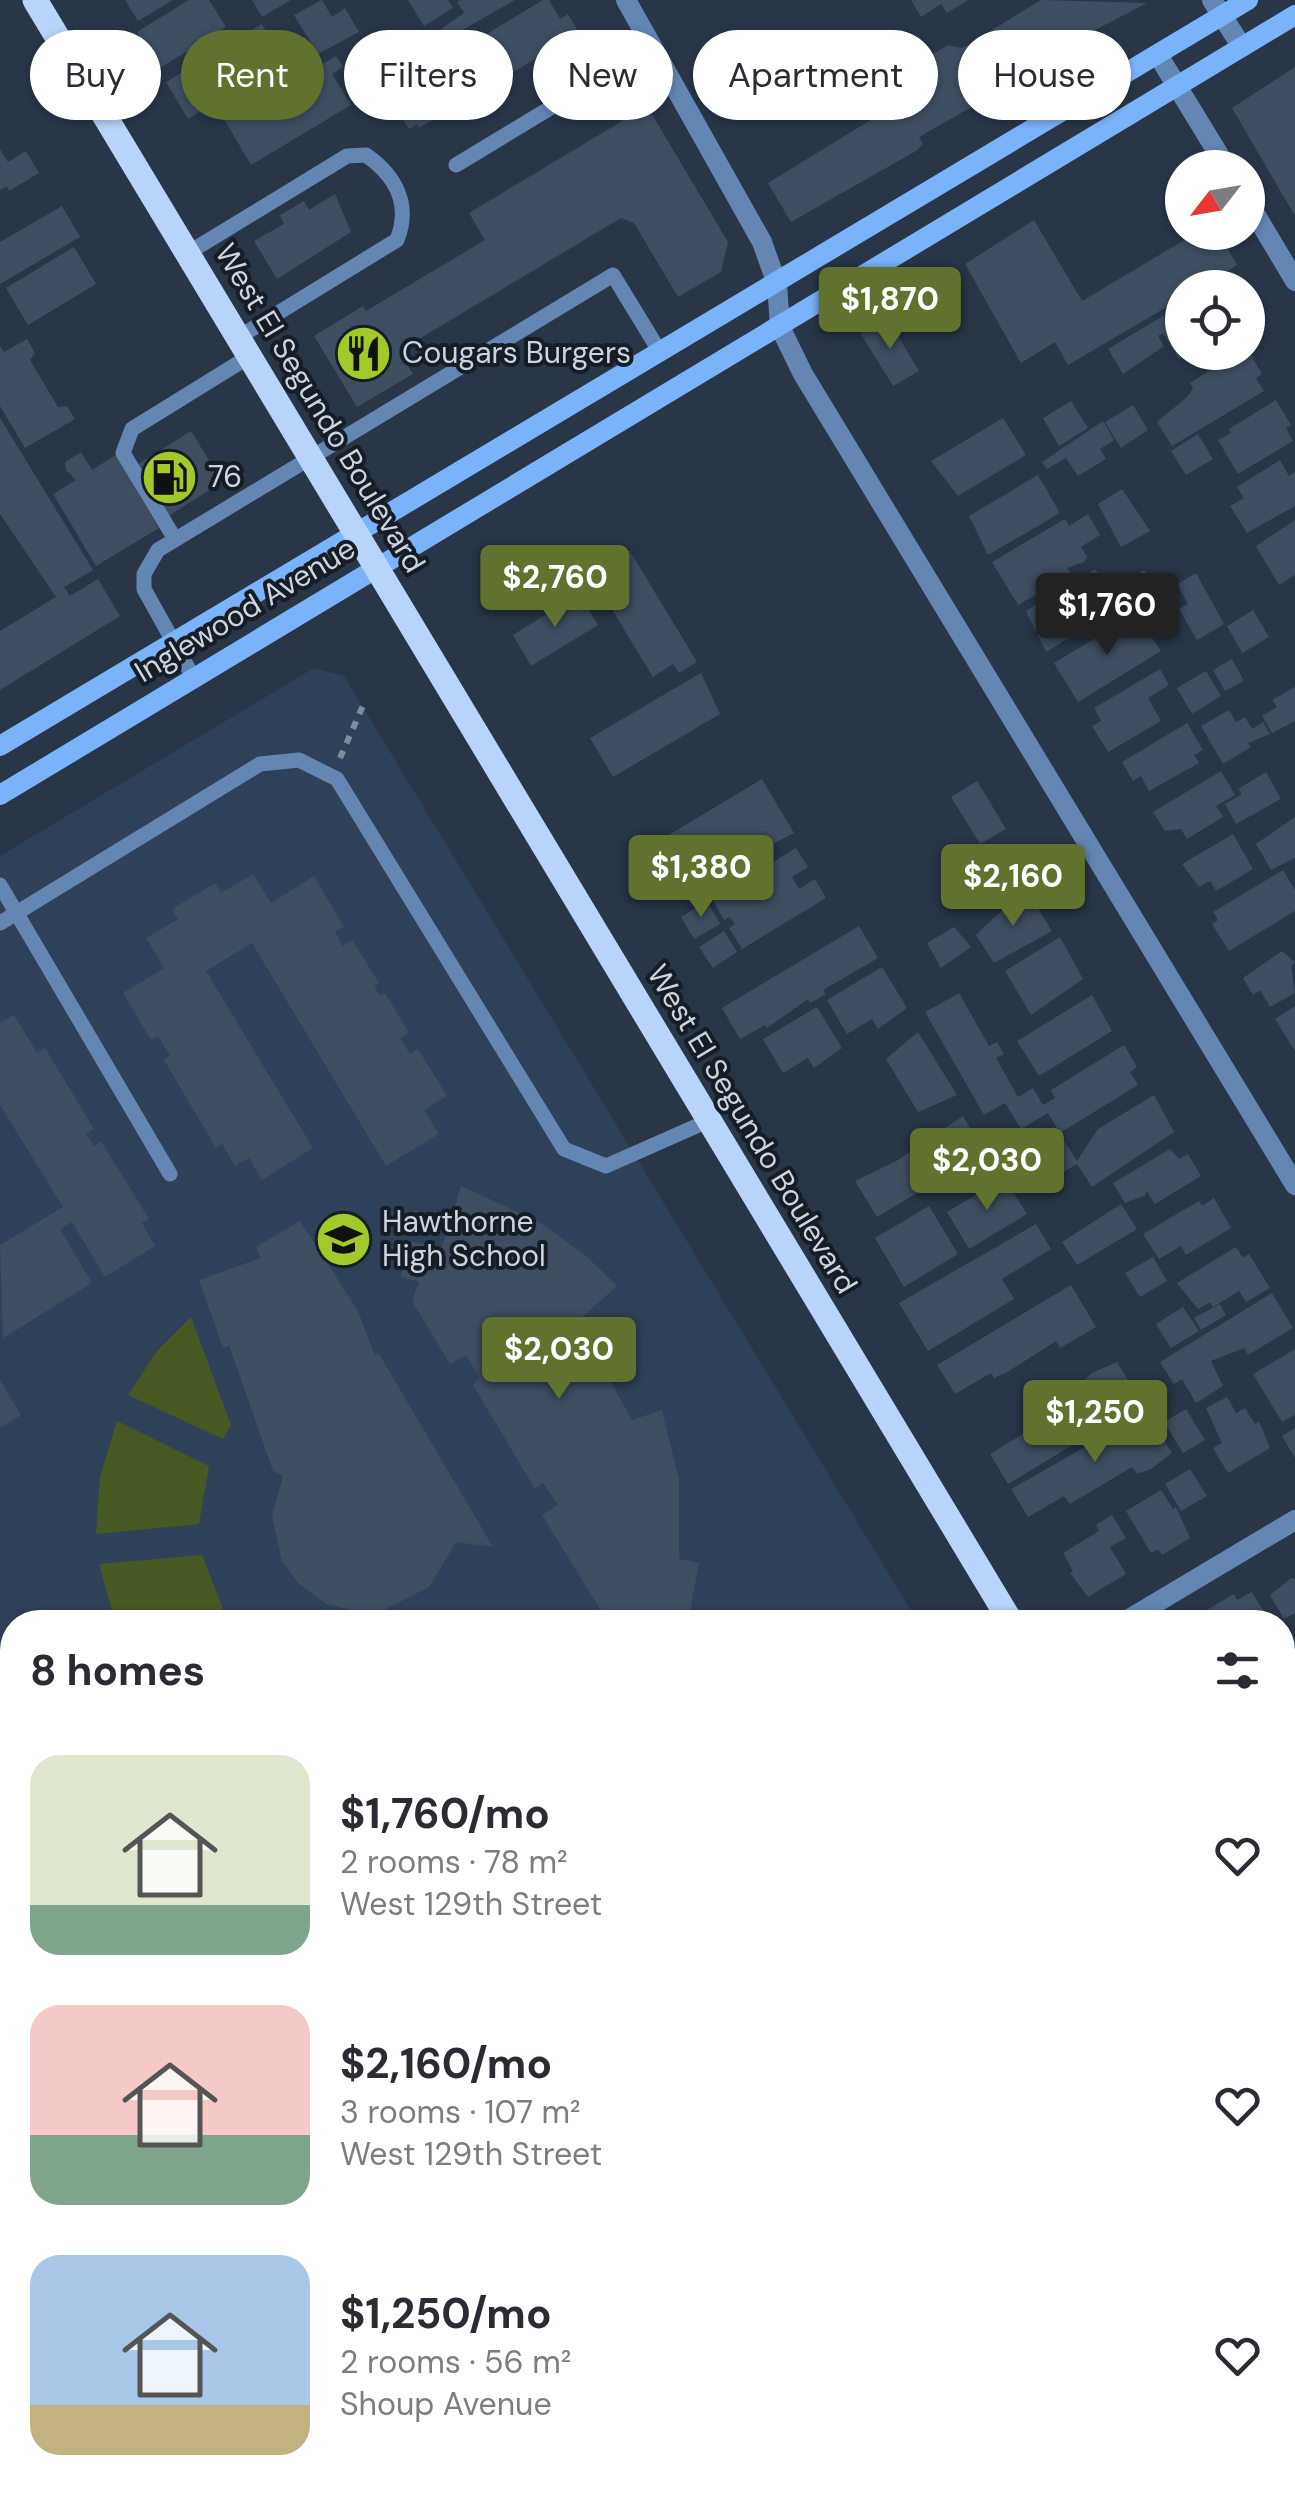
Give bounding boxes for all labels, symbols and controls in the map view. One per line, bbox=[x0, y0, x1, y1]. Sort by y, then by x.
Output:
chip: Buy bbox=[30, 30, 161, 120]
chip: Rent bbox=[181, 30, 324, 120]
chip: Filters bbox=[344, 30, 513, 120]
chip: New bbox=[533, 30, 673, 120]
chip: Apartment bbox=[693, 30, 938, 120]
chip: House bbox=[958, 30, 1131, 120]
north arrow bbox=[1165, 150, 1265, 250]
map controls bbox=[1165, 150, 1265, 370]
street label: West El Segundo Boulevard bbox=[207, 236, 434, 579]
pin: $1,870 bbox=[809, 267, 971, 352]
button: locate bbox=[1165, 270, 1265, 370]
text: $1,870 bbox=[841, 278, 939, 320]
restaurant icon: Cougars Burgers bbox=[333, 323, 393, 383]
place label: Cougars Burgers bbox=[402, 333, 631, 372]
fuel station icon: 76 bbox=[139, 447, 199, 507]
place label: 76 bbox=[208, 457, 242, 496]
street label: Inglewood Avenue bbox=[127, 528, 362, 691]
pin: $2,760 bbox=[474, 545, 636, 630]
text: $2,760 bbox=[502, 556, 608, 598]
pin: $1,760 bbox=[1026, 573, 1188, 658]
text: $1,760 bbox=[1058, 584, 1156, 626]
pin: $1,380 bbox=[620, 835, 782, 920]
pin: $2,160 bbox=[932, 844, 1094, 929]
text: $1,380 bbox=[651, 846, 751, 888]
text: $2,160 bbox=[963, 855, 1063, 897]
street label: West El Segundo Boulevard bbox=[639, 957, 866, 1300]
pin: $2,030 bbox=[906, 1128, 1068, 1213]
text: $2,030 bbox=[932, 1139, 1042, 1181]
place label: Hawthorne High School bbox=[382, 1202, 546, 1275]
school or university icon: Hawthorne High School bbox=[313, 1209, 373, 1269]
pin: $2,030 bbox=[478, 1317, 640, 1402]
text: $2,030 bbox=[504, 1328, 614, 1370]
pin: $1,250 bbox=[1014, 1380, 1176, 1465]
text: $1,250 bbox=[1045, 1391, 1145, 1433]
text: 8 homes bbox=[30, 1643, 205, 1698]
icon: filters bbox=[1210, 1643, 1265, 1698]
text: $1,760/mo bbox=[340, 1786, 550, 1841]
icon: home bbox=[110, 1795, 230, 1915]
icon: heart bbox=[1210, 1828, 1265, 1883]
text: 2 rooms · 78 m² bbox=[340, 1841, 568, 1883]
text: West 129th Street bbox=[340, 1883, 602, 1925]
text: $2,160/mo bbox=[340, 2036, 552, 2091]
icon: home bbox=[110, 2045, 230, 2165]
icon: heart bbox=[1210, 2078, 1265, 2133]
text: 3 rooms · 107 m² bbox=[340, 2091, 581, 2133]
text: West 129th Street bbox=[340, 2133, 602, 2175]
text: $1,250/mo bbox=[340, 2286, 552, 2341]
icon: home bbox=[110, 2295, 230, 2415]
icon: heart bbox=[1210, 2328, 1265, 2383]
text: 2 rooms · 56 m² bbox=[340, 2341, 571, 2383]
text: Shoup Avenue bbox=[340, 2383, 552, 2425]

